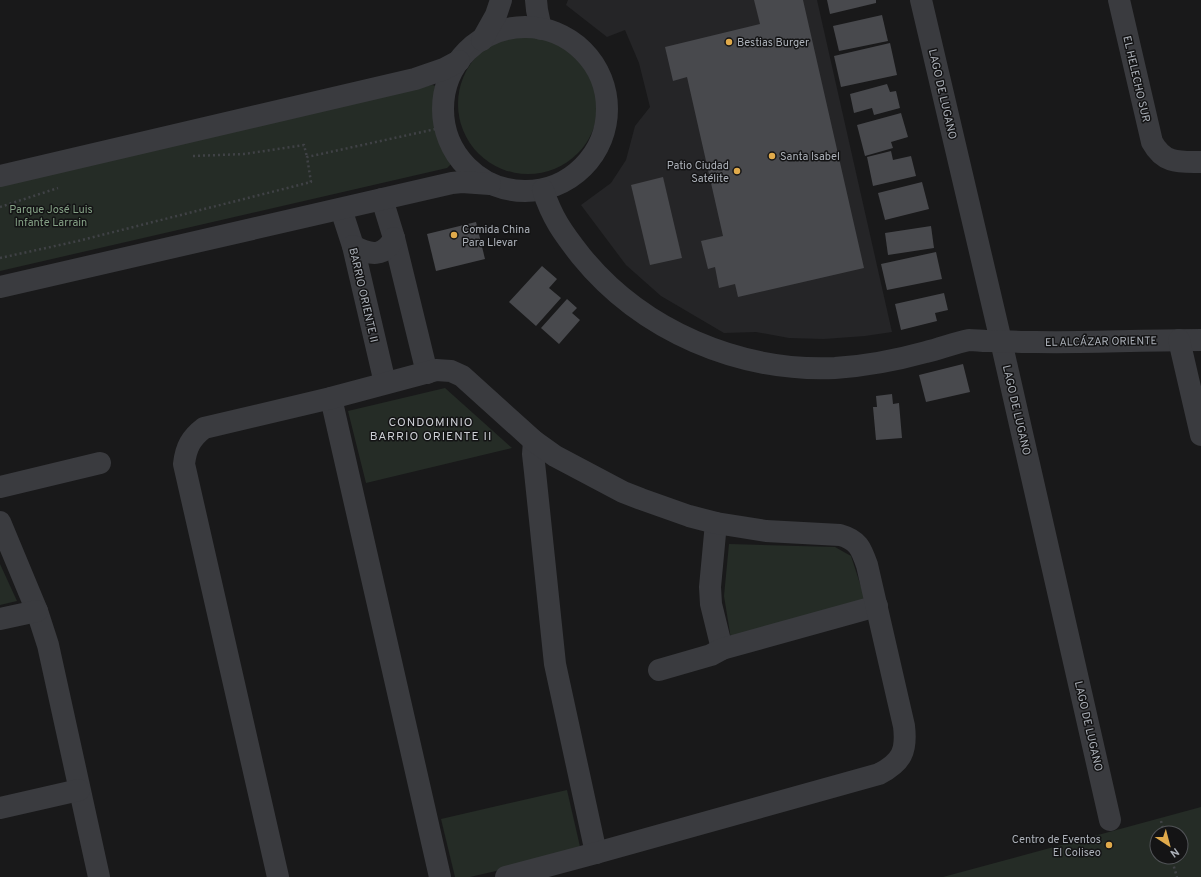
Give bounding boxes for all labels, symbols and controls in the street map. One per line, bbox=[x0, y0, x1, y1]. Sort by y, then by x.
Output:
street label: EL HELECHO SUR bbox=[1119, 35, 1153, 124]
place label: Bestias Burger bbox=[737, 36, 810, 50]
marker: Bestias Burger bbox=[724, 37, 734, 47]
street label: LAGO DE LUGANO bbox=[925, 48, 959, 141]
place label: Santa Isabel bbox=[780, 150, 840, 164]
marker: Santa Isabel bbox=[767, 151, 777, 161]
place label: Patio Ciudad Satélite bbox=[667, 159, 729, 186]
marker: Patio Ciudad Satélite bbox=[732, 166, 742, 176]
park label: Parque José Luis Infante Larrain bbox=[9, 203, 93, 230]
place label: Comida China Para Llevar bbox=[462, 223, 530, 250]
marker: Comida China Para Llevar bbox=[449, 230, 459, 240]
street label: BARRIO ORIENTE II bbox=[345, 246, 381, 344]
street label: EL ALCÁZAR ORIENTE bbox=[1045, 333, 1157, 350]
street label: LAGO DE LUGANO bbox=[999, 364, 1033, 457]
district label: CONDOMINIO BARRIO ORIENTE II bbox=[370, 415, 492, 445]
street label: LAGO DE LUGANO bbox=[1071, 680, 1105, 773]
north arrow bbox=[1149, 825, 1189, 865]
place label: Centro de Eventos El Coliseo bbox=[1012, 833, 1101, 860]
marker: Centro de Eventos El Coliseo bbox=[1104, 840, 1114, 850]
text: N bbox=[1167, 844, 1182, 860]

